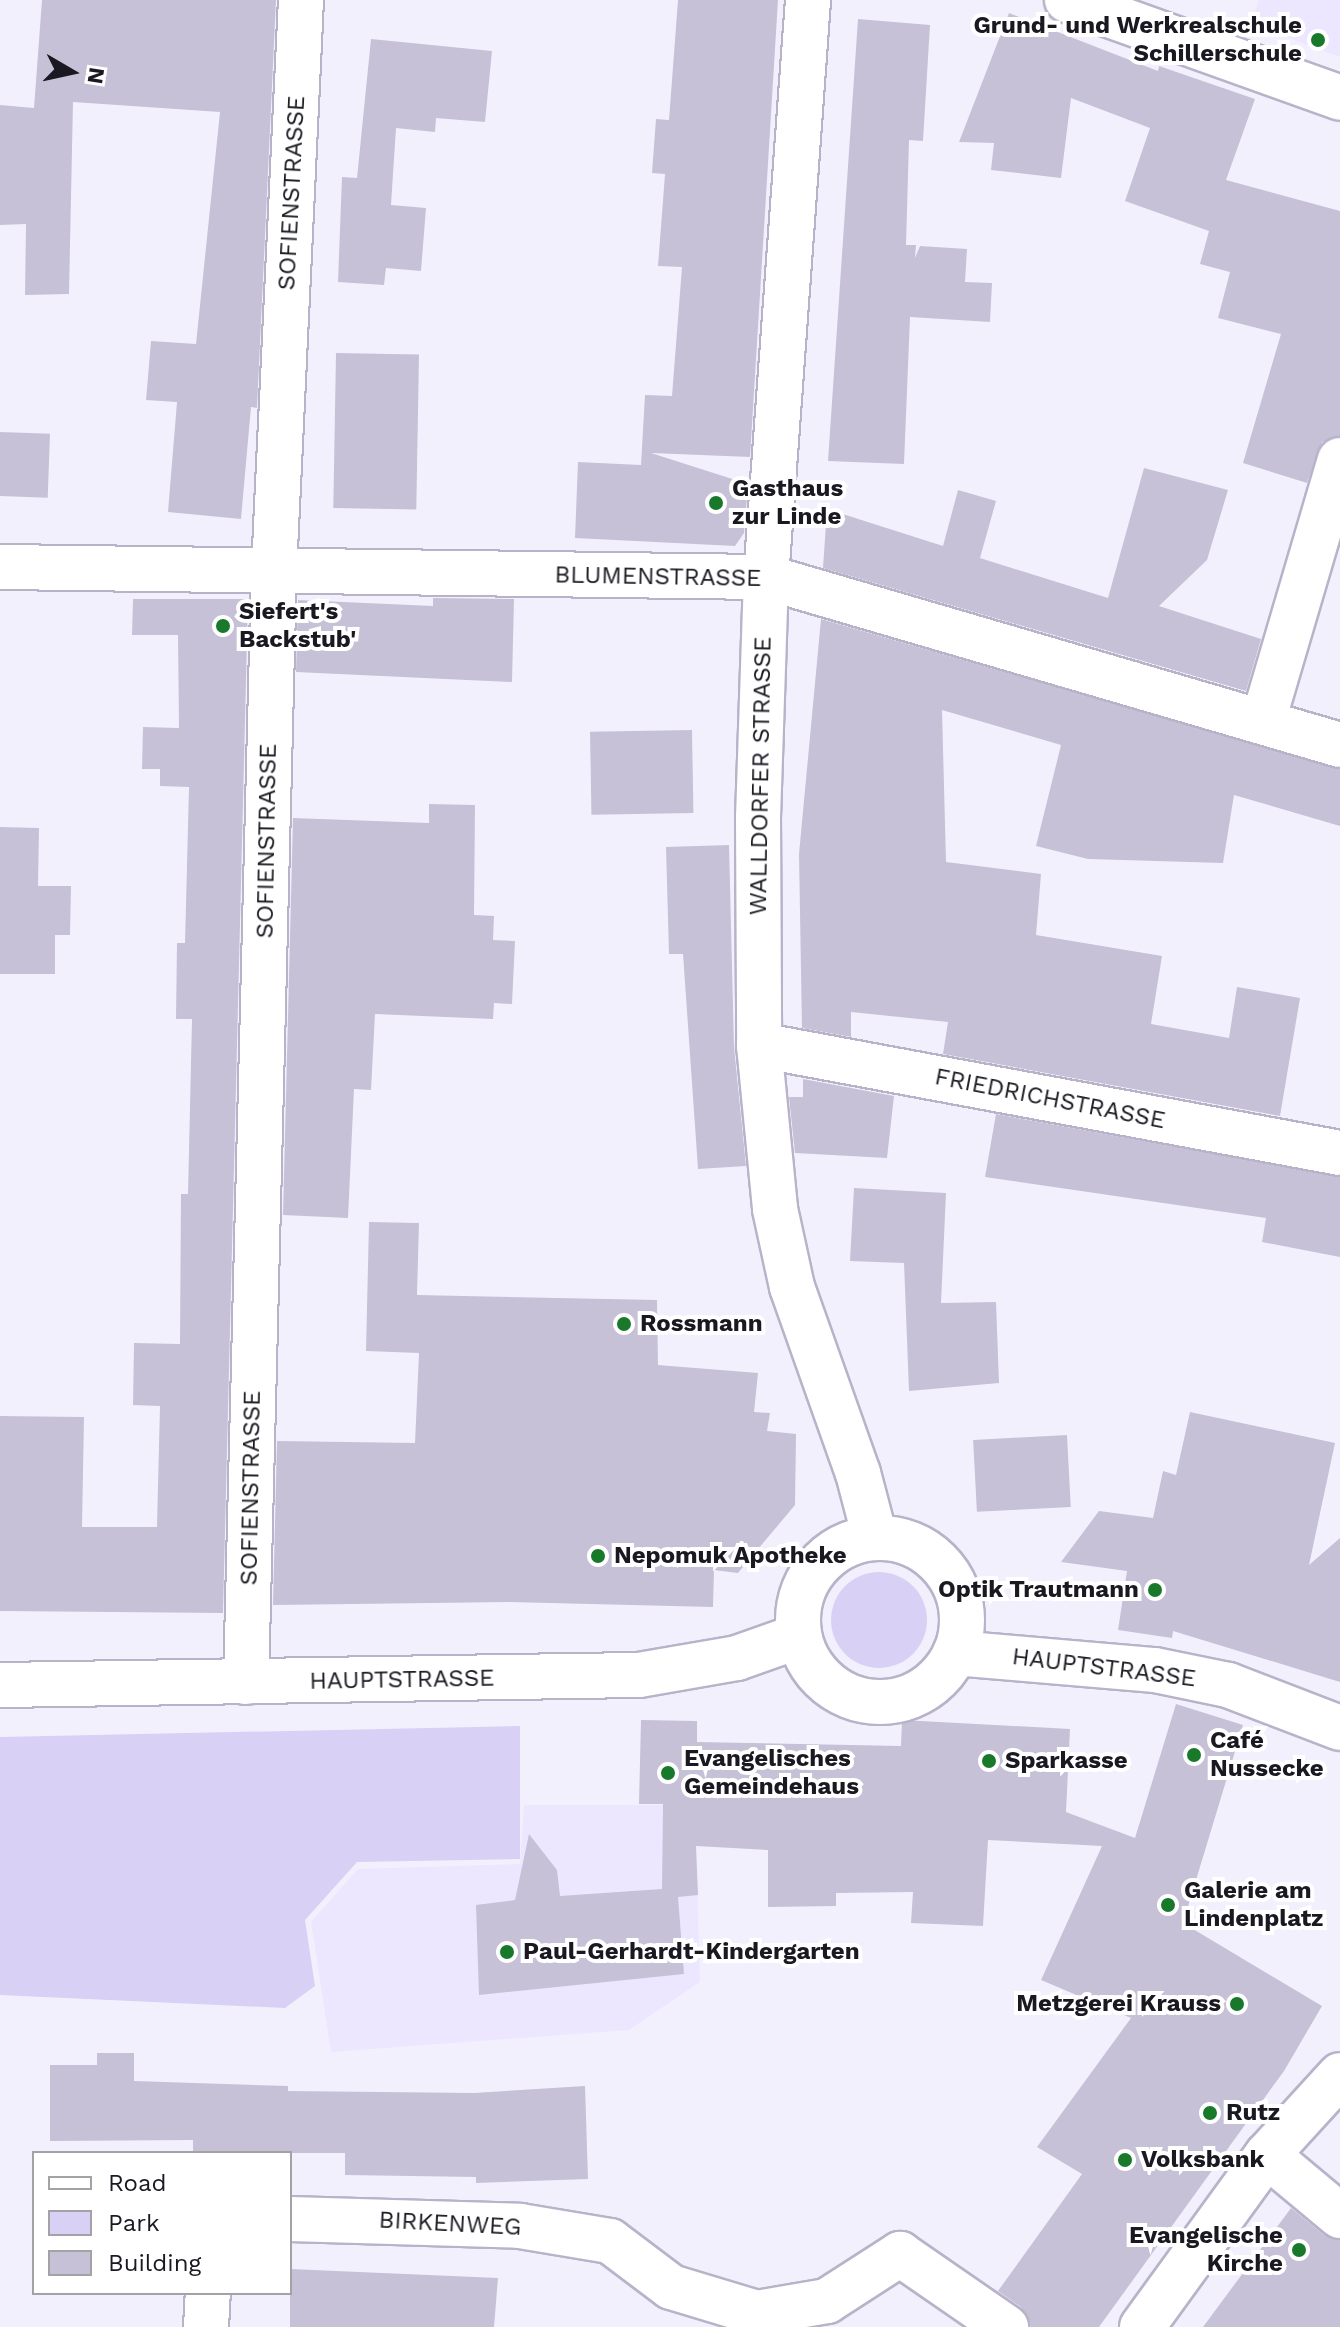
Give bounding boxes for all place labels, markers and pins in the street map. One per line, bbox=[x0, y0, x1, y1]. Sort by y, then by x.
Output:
place label: Grund- und Werkrealschule Schillerschule bbox=[973, 12, 1302, 68]
marker: Grund- und Werkrealschule Schillerschule bbox=[1309, 31, 1327, 49]
place label: Gasthaus zur Linde bbox=[732, 475, 843, 531]
marker: Gasthaus zur Linde bbox=[707, 494, 725, 512]
place label: Siefert's Backstub' bbox=[239, 598, 356, 654]
marker: Siefert's Backstub' bbox=[214, 617, 232, 635]
place label: Rossmann bbox=[640, 1310, 763, 1338]
marker: Rossmann bbox=[615, 1315, 633, 1333]
place label: Nepomuk Apotheke bbox=[614, 1542, 848, 1570]
marker: Nepomuk Apotheke bbox=[589, 1547, 607, 1565]
place label: Optik Trautmann bbox=[937, 1576, 1139, 1604]
marker: Optik Trautmann bbox=[1146, 1581, 1164, 1599]
place label: Café Nussecke bbox=[1210, 1727, 1324, 1783]
place label: Evangelisches Gemeindehaus bbox=[684, 1745, 859, 1801]
marker: Café Nussecke bbox=[1185, 1746, 1203, 1764]
place label: Sparkasse bbox=[1005, 1747, 1128, 1775]
marker: Sparkasse bbox=[980, 1752, 998, 1770]
marker: Evangelisches Gemeindehaus bbox=[659, 1764, 677, 1782]
place label: Galerie am Lindenplatz bbox=[1184, 1877, 1324, 1933]
marker: Galerie am Lindenplatz bbox=[1159, 1896, 1177, 1914]
place label: Paul-Gerhardt-Kindergarten bbox=[523, 1938, 860, 1966]
marker: Paul-Gerhardt-Kindergarten bbox=[498, 1943, 516, 1961]
place label: Metzgerei Krauss bbox=[1016, 1990, 1221, 2018]
marker: Metzgerei Krauss bbox=[1228, 1995, 1246, 2013]
place label: Rutz bbox=[1226, 2099, 1280, 2127]
marker: Rutz bbox=[1201, 2104, 1219, 2122]
place label: Volksbank bbox=[1141, 2146, 1264, 2174]
marker: Volksbank bbox=[1116, 2151, 1134, 2169]
place label: Evangelische Kirche bbox=[1129, 2222, 1283, 2278]
marker: Evangelische Kirche bbox=[1290, 2241, 1308, 2259]

